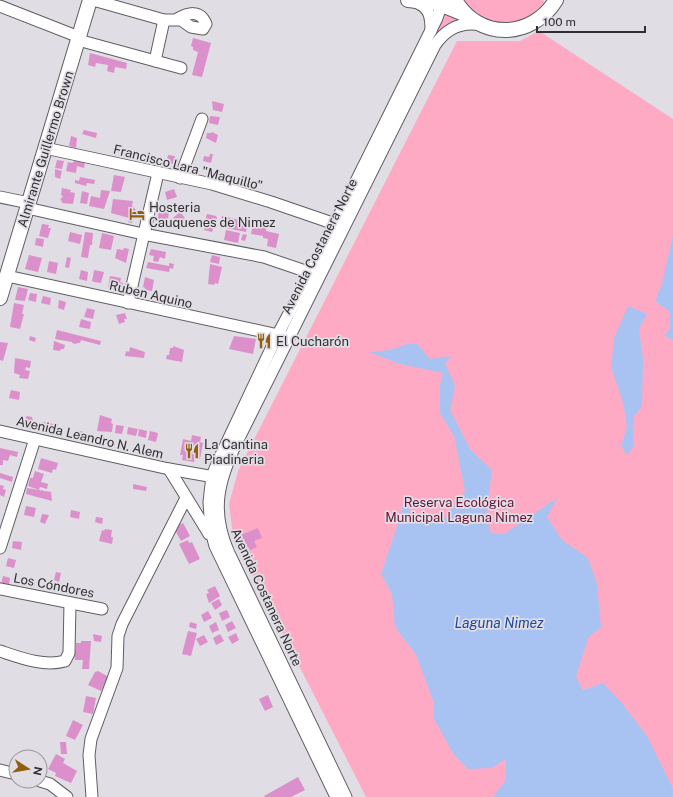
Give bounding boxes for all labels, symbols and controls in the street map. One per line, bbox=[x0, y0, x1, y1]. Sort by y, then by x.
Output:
scale bar bbox=[537, 8, 645, 34]
text: 100 m bbox=[543, 15, 576, 29]
street label: Almirante Guillermo Brown bbox=[15, 69, 76, 229]
street label: Francisco Lara "Maquillo" bbox=[112, 142, 264, 193]
street label: Avenida Costanera Norte bbox=[279, 176, 360, 317]
place label: Hosteria Cauquenes de Nimez bbox=[149, 200, 276, 230]
hotel icon: Hosteria Cauquenes de Nimez bbox=[128, 205, 146, 223]
street label: Ruben Aquino bbox=[108, 278, 194, 311]
restaurant icon: El Cucharón bbox=[255, 332, 273, 350]
place label: El Cucharón bbox=[276, 334, 349, 349]
street label: Avenida Leandro N. Alem bbox=[15, 413, 165, 462]
place label: La Cantina Piadineria bbox=[204, 437, 268, 467]
restaurant icon: La Cantina Piadineria bbox=[183, 442, 201, 460]
park label: Reserva Ecológica Municipal Laguna Nimez bbox=[385, 495, 533, 525]
street label: Avenida Costanera Norte bbox=[228, 526, 305, 668]
street label: Los Cóndores bbox=[12, 570, 96, 601]
water label: Laguna Nimez bbox=[454, 615, 544, 631]
north arrow bbox=[8, 749, 48, 789]
text: N bbox=[31, 766, 45, 777]

